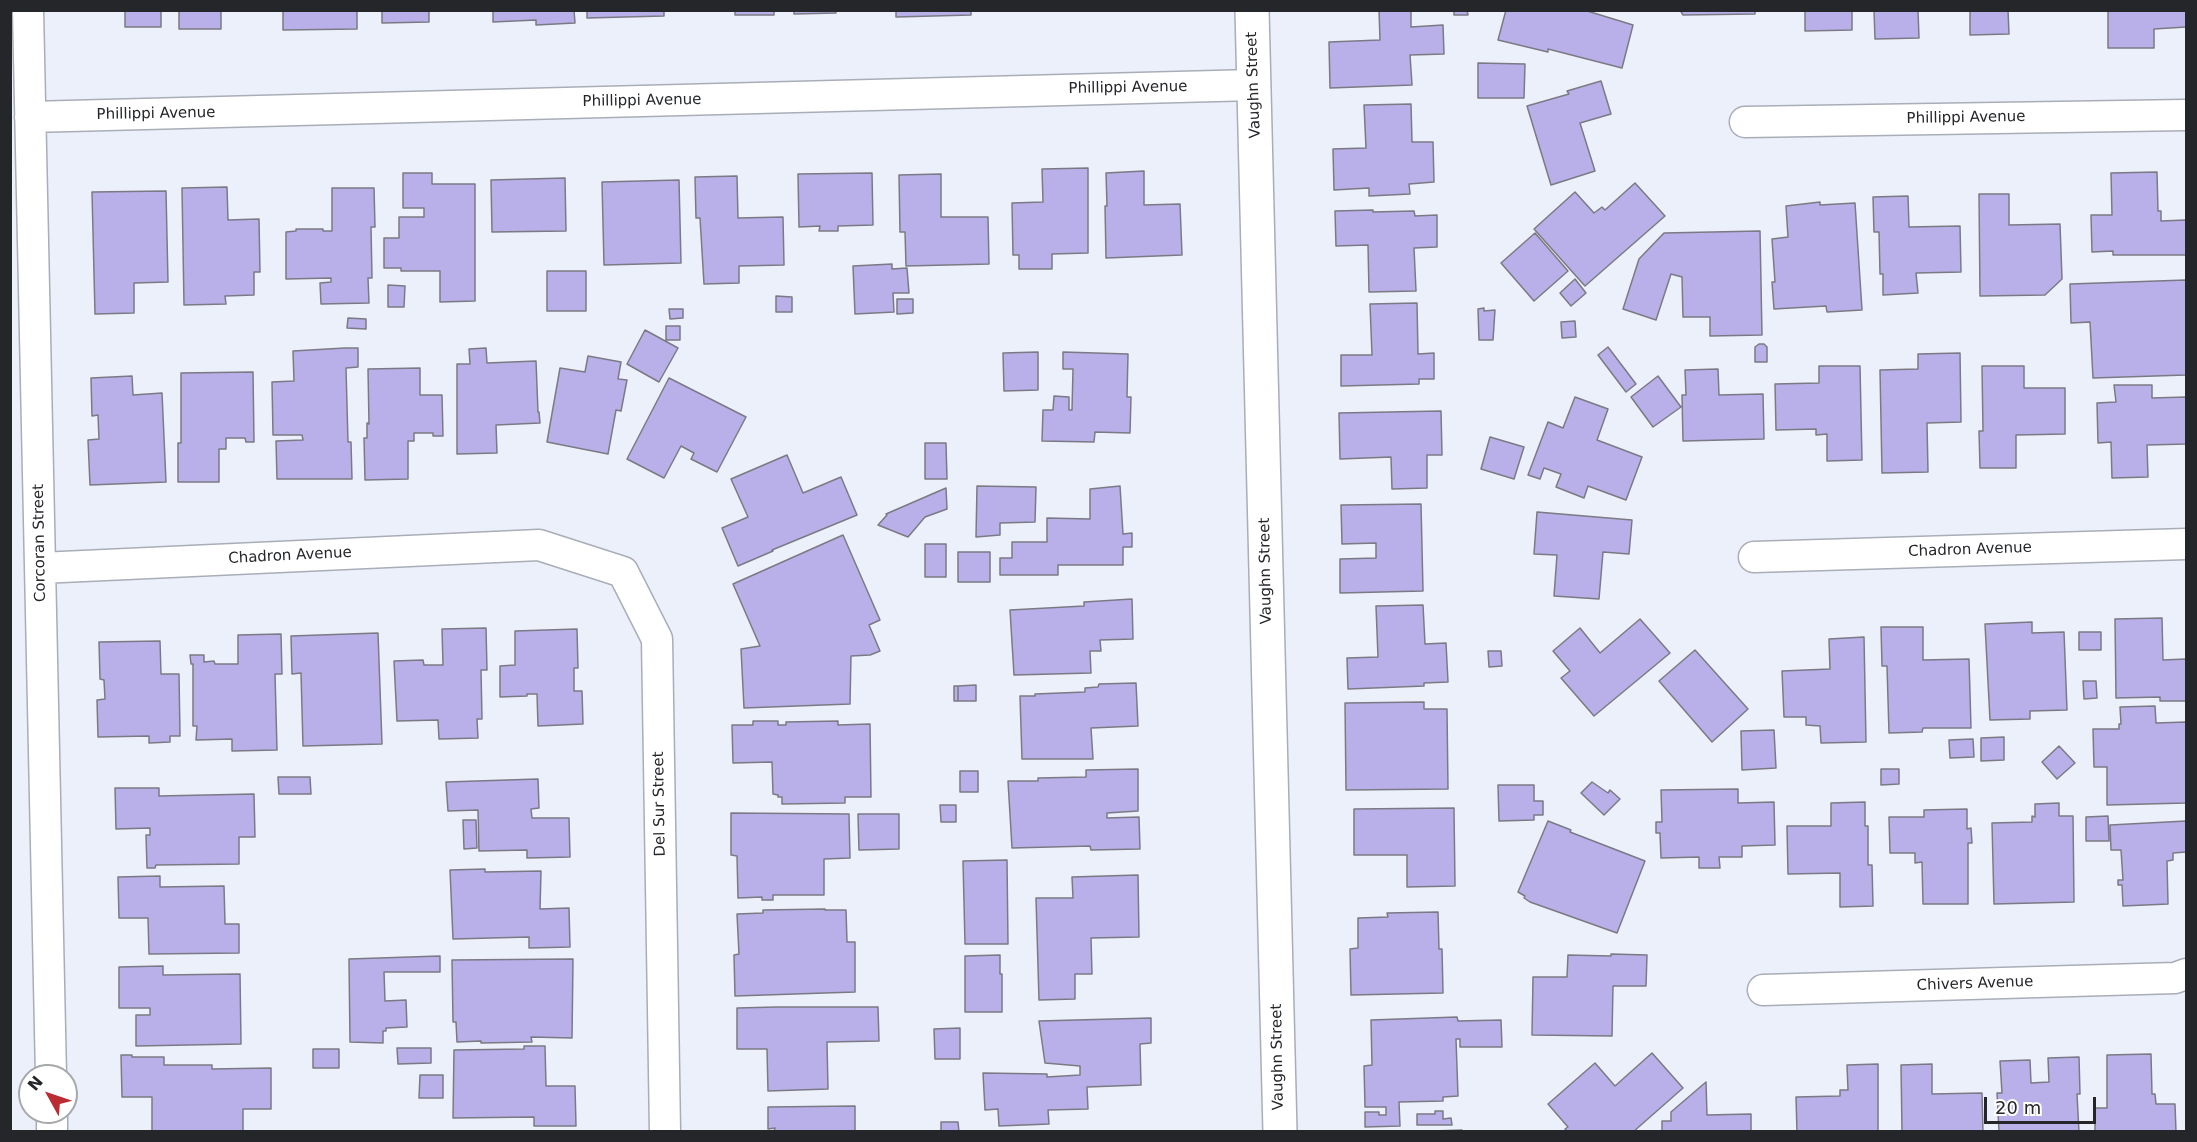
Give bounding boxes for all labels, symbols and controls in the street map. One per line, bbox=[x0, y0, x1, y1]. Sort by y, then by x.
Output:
street label: Vaughn Street bbox=[1243, 31, 1265, 139]
street label: Phillippi Avenue bbox=[1068, 78, 1188, 98]
street label: Phillippi Avenue bbox=[582, 91, 702, 111]
street label: Phillippi Avenue bbox=[96, 104, 216, 124]
street label: Phillippi Avenue bbox=[1906, 108, 2026, 128]
street label: Corcoran Street bbox=[30, 484, 50, 602]
street label: Vaughn Street bbox=[1256, 518, 1276, 624]
street label: Chadron Avenue bbox=[1908, 539, 2032, 561]
street label: Chadron Avenue bbox=[228, 544, 352, 568]
street label: Del Sur Street bbox=[650, 751, 670, 857]
street label: Chivers Avenue bbox=[1916, 973, 2034, 995]
street label: Vaughn Street bbox=[1268, 1004, 1288, 1110]
north arrow bbox=[18, 1064, 78, 1124]
text: N bbox=[24, 1072, 47, 1095]
scale bar bbox=[1987, 1085, 2100, 1123]
text: 20 m bbox=[1995, 1097, 2041, 1118]

